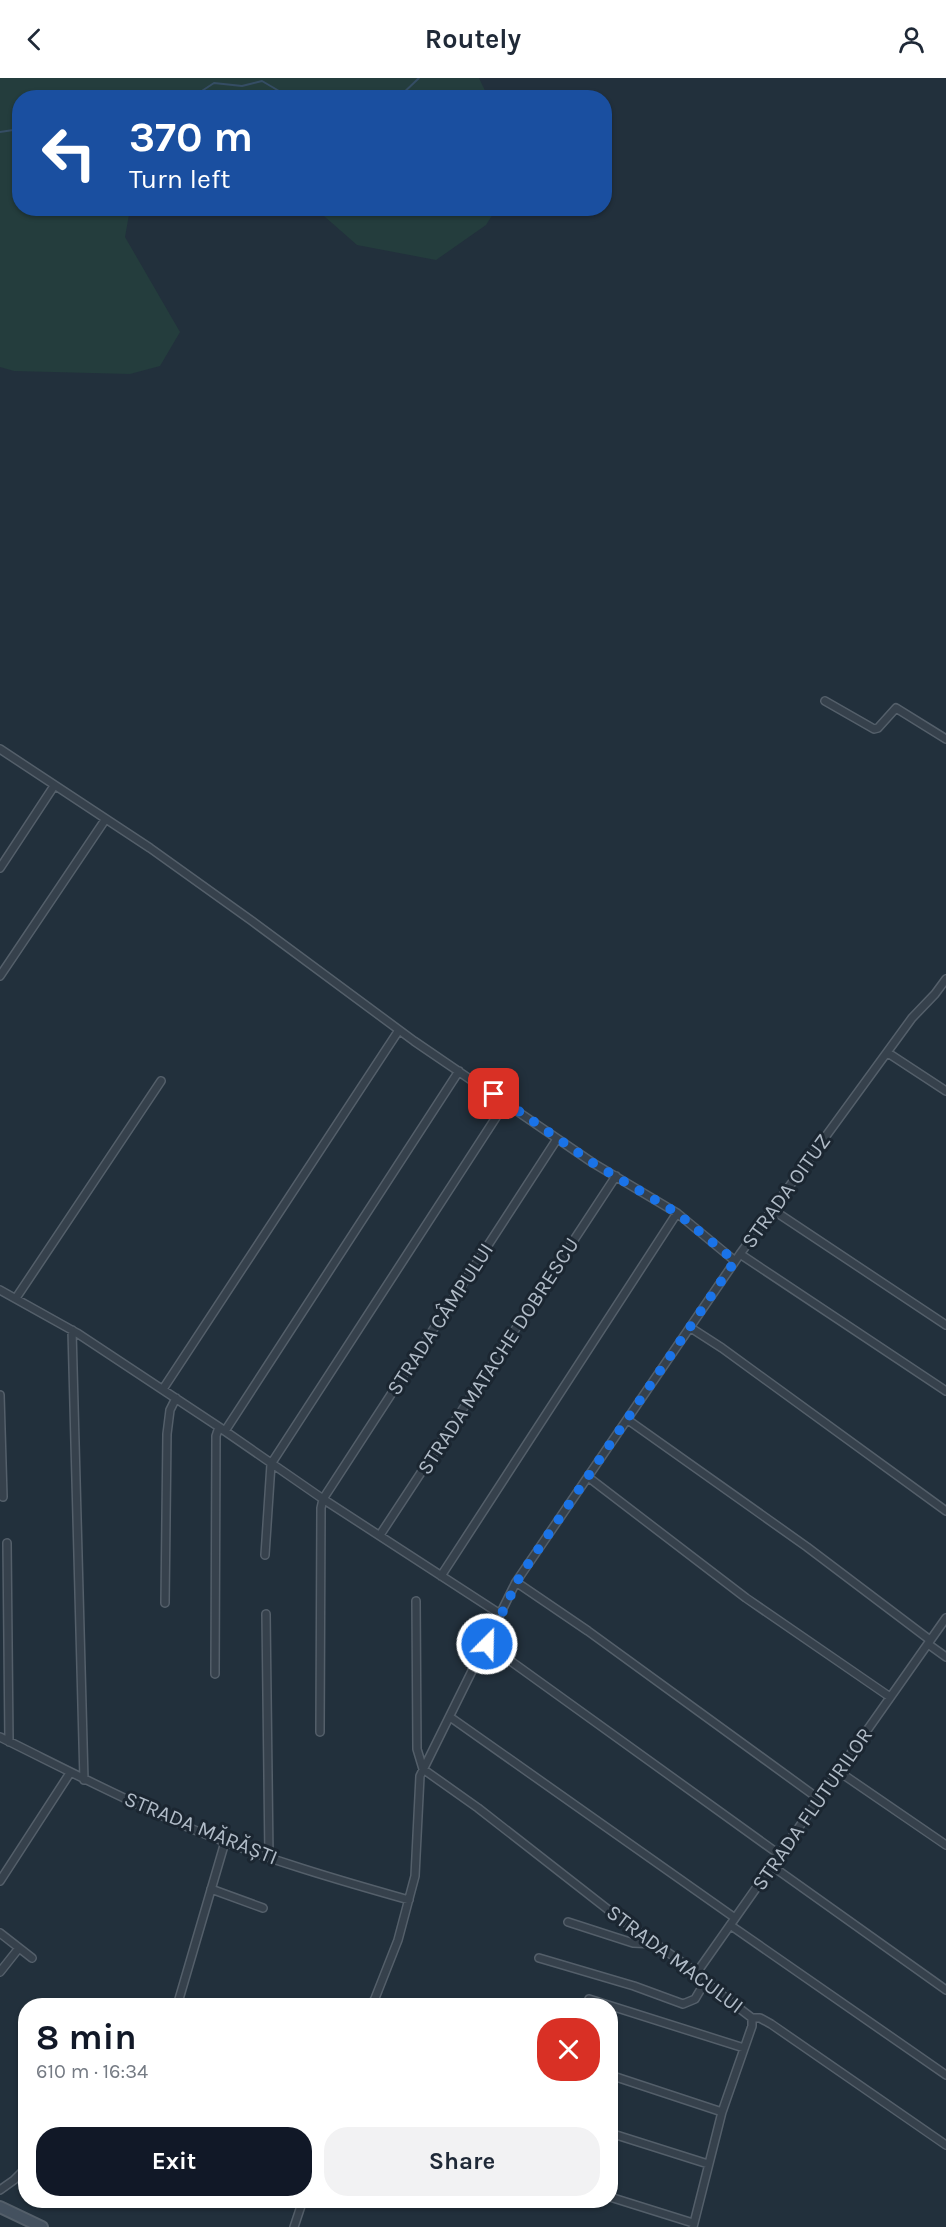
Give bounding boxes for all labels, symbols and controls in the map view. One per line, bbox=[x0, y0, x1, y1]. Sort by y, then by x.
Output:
icon: back bbox=[18, 23, 51, 56]
text: Routely bbox=[425, 23, 521, 55]
icon: person bbox=[895, 23, 928, 56]
text: 370 m bbox=[129, 112, 253, 162]
icon: left bbox=[30, 114, 108, 192]
text: Turn left bbox=[129, 163, 230, 195]
pin bbox=[468, 1068, 519, 1119]
icon: arrive bbox=[477, 1077, 510, 1110]
street label: STRADA OITUZ bbox=[737, 1129, 835, 1253]
street label: STRADA MATACHE DOBRESCU bbox=[412, 1233, 584, 1479]
street label: STRADA CÂMPULUI bbox=[382, 1238, 498, 1400]
position arrow bbox=[455, 1612, 519, 1676]
street label: STRADA FLUTURILOR bbox=[747, 1723, 877, 1895]
street label: STRADA MĂRĂȘTI bbox=[121, 1786, 281, 1870]
street label: STRADA MACULUI bbox=[602, 1900, 748, 2018]
text: 8 min bbox=[36, 2016, 137, 2058]
button: close bbox=[537, 2018, 600, 2081]
text: 610 m · 16:34 bbox=[36, 2060, 148, 2083]
button: Exit bbox=[36, 2127, 312, 2196]
button: Share bbox=[324, 2127, 600, 2196]

